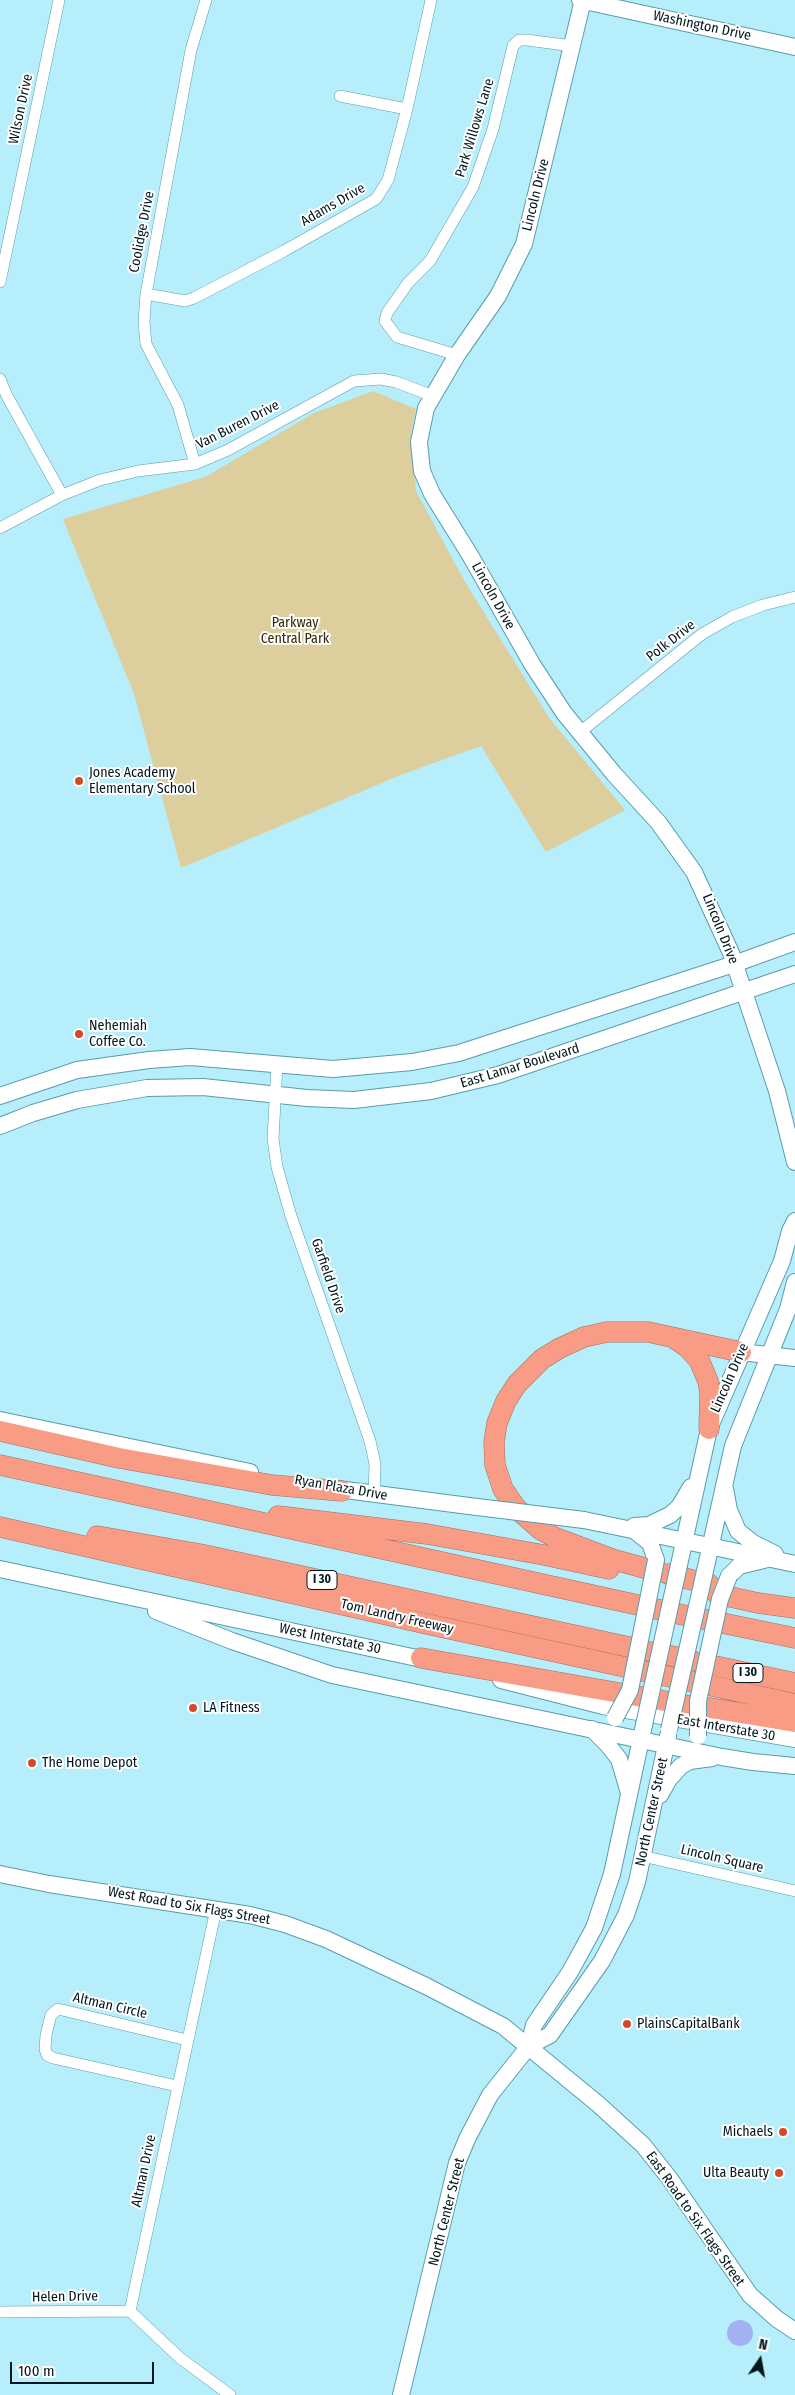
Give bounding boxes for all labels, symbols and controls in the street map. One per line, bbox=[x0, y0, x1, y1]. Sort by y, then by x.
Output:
street label: Washington Drive bbox=[651, 7, 753, 45]
street label: Wilson Drive bbox=[5, 72, 37, 146]
street label: Park Willows Lane bbox=[452, 77, 498, 179]
street label: Lincoln Drive bbox=[519, 157, 553, 233]
street label: Adams Drive bbox=[298, 180, 368, 230]
street label: Coolidge Drive bbox=[126, 190, 158, 274]
street label: Van Buren Drive bbox=[194, 397, 282, 453]
street label: Lincoln Drive bbox=[468, 559, 518, 633]
park label: Parkway Central Park bbox=[261, 615, 329, 648]
street label: Polk Drive bbox=[643, 617, 699, 665]
place label: Jones Academy Elementary School bbox=[89, 765, 196, 798]
marker: Jones Academy Elementary School bbox=[73, 775, 85, 787]
street label: Lincoln Drive bbox=[698, 891, 742, 967]
place label: Nehemiah Coffee Co. bbox=[89, 1018, 147, 1050]
marker: Nehemiah Coffee Co. bbox=[73, 1028, 85, 1040]
street label: East Lamar Boulevard bbox=[458, 1040, 582, 1092]
street label: Garfield Drive bbox=[307, 1236, 349, 1316]
street label: Lincoln Drive bbox=[707, 1341, 753, 1415]
street label: Ryan Plaza Drive bbox=[293, 1472, 389, 1504]
road number: I 30 bbox=[307, 1570, 337, 1590]
street label: Tom Landry Freeway bbox=[339, 1596, 455, 1638]
street label: West Interstate 30 bbox=[278, 1620, 382, 1658]
road number: I 30 bbox=[733, 1664, 763, 1682]
place label: LA Fitness bbox=[203, 1700, 260, 1716]
marker: LA Fitness bbox=[187, 1702, 199, 1714]
street label: East Interstate 30 bbox=[676, 1711, 776, 1745]
place label: The Home Depot bbox=[42, 1755, 137, 1771]
street label: North Center Street bbox=[632, 1756, 672, 1868]
marker: The Home Depot bbox=[26, 1757, 38, 1769]
street label: Lincoln Square bbox=[679, 1841, 765, 1877]
street label: West Road to Six Flags Street bbox=[106, 1883, 272, 1929]
street label: Altman Circle bbox=[71, 1989, 149, 2023]
place label: PlainsCapitalBank bbox=[637, 2016, 740, 2032]
marker: PlainsCapitalBank bbox=[621, 2018, 633, 2030]
place label: Michaels bbox=[723, 2124, 773, 2140]
marker: Michaels bbox=[777, 2126, 789, 2138]
street label: Altman Drive bbox=[128, 2133, 160, 2209]
street label: East Road to Six Flags Street bbox=[642, 2148, 748, 2290]
street label: North Center Street bbox=[425, 2156, 469, 2268]
place label: Ulta Beauty bbox=[703, 2165, 769, 2181]
marker: Ulta Beauty bbox=[773, 2167, 785, 2179]
street label: Helen Drive bbox=[32, 2288, 98, 2306]
north arrow bbox=[735, 2335, 785, 2385]
text: N bbox=[757, 2336, 769, 2354]
scale bar bbox=[12, 2352, 156, 2384]
text: 100 m bbox=[18, 2362, 55, 2380]

